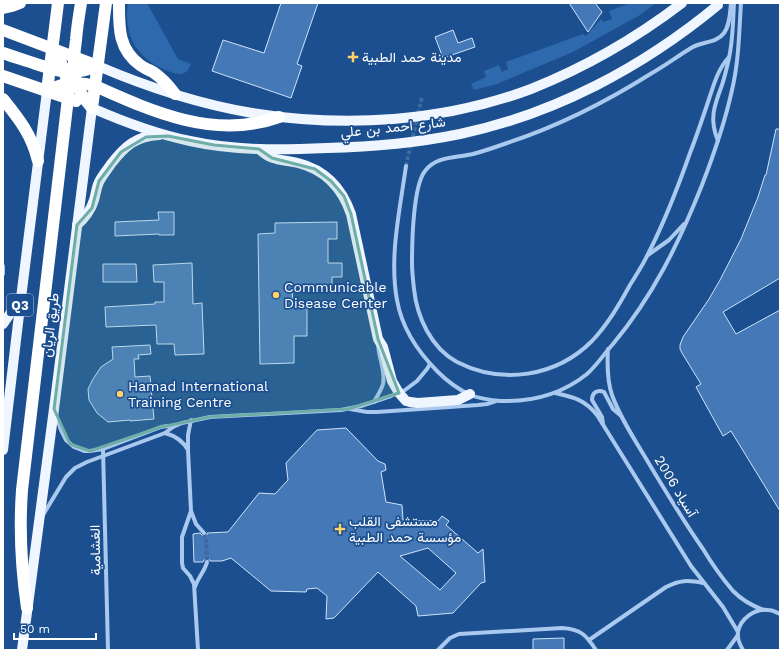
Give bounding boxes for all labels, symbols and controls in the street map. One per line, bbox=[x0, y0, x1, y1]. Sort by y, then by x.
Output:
place label: مدينة حمد الطبية bbox=[362, 49, 462, 66]
marker: مدينة حمد الطبية bbox=[347, 51, 359, 63]
street label: شارع احمد بن علي bbox=[340, 114, 447, 144]
place label: Communicable Disease Center bbox=[284, 279, 388, 311]
marker: Communicable Disease Center bbox=[271, 290, 281, 300]
street label: طريق الريان bbox=[38, 292, 63, 358]
road number: Q3 bbox=[7, 294, 33, 316]
place label: Hamad International Training Centre bbox=[128, 378, 269, 410]
marker: Hamad International Training Centre bbox=[115, 389, 125, 399]
street label: آسياد 2006 bbox=[651, 452, 701, 521]
place label: مستشفى القلب مؤسسة حمد الطبية bbox=[349, 513, 461, 546]
marker: مستشفى القلب مؤسسة حمد الطبية bbox=[334, 523, 346, 535]
street label: الغشامية bbox=[87, 525, 103, 575]
scale bar bbox=[14, 615, 96, 641]
text: 50 m bbox=[20, 622, 50, 636]

